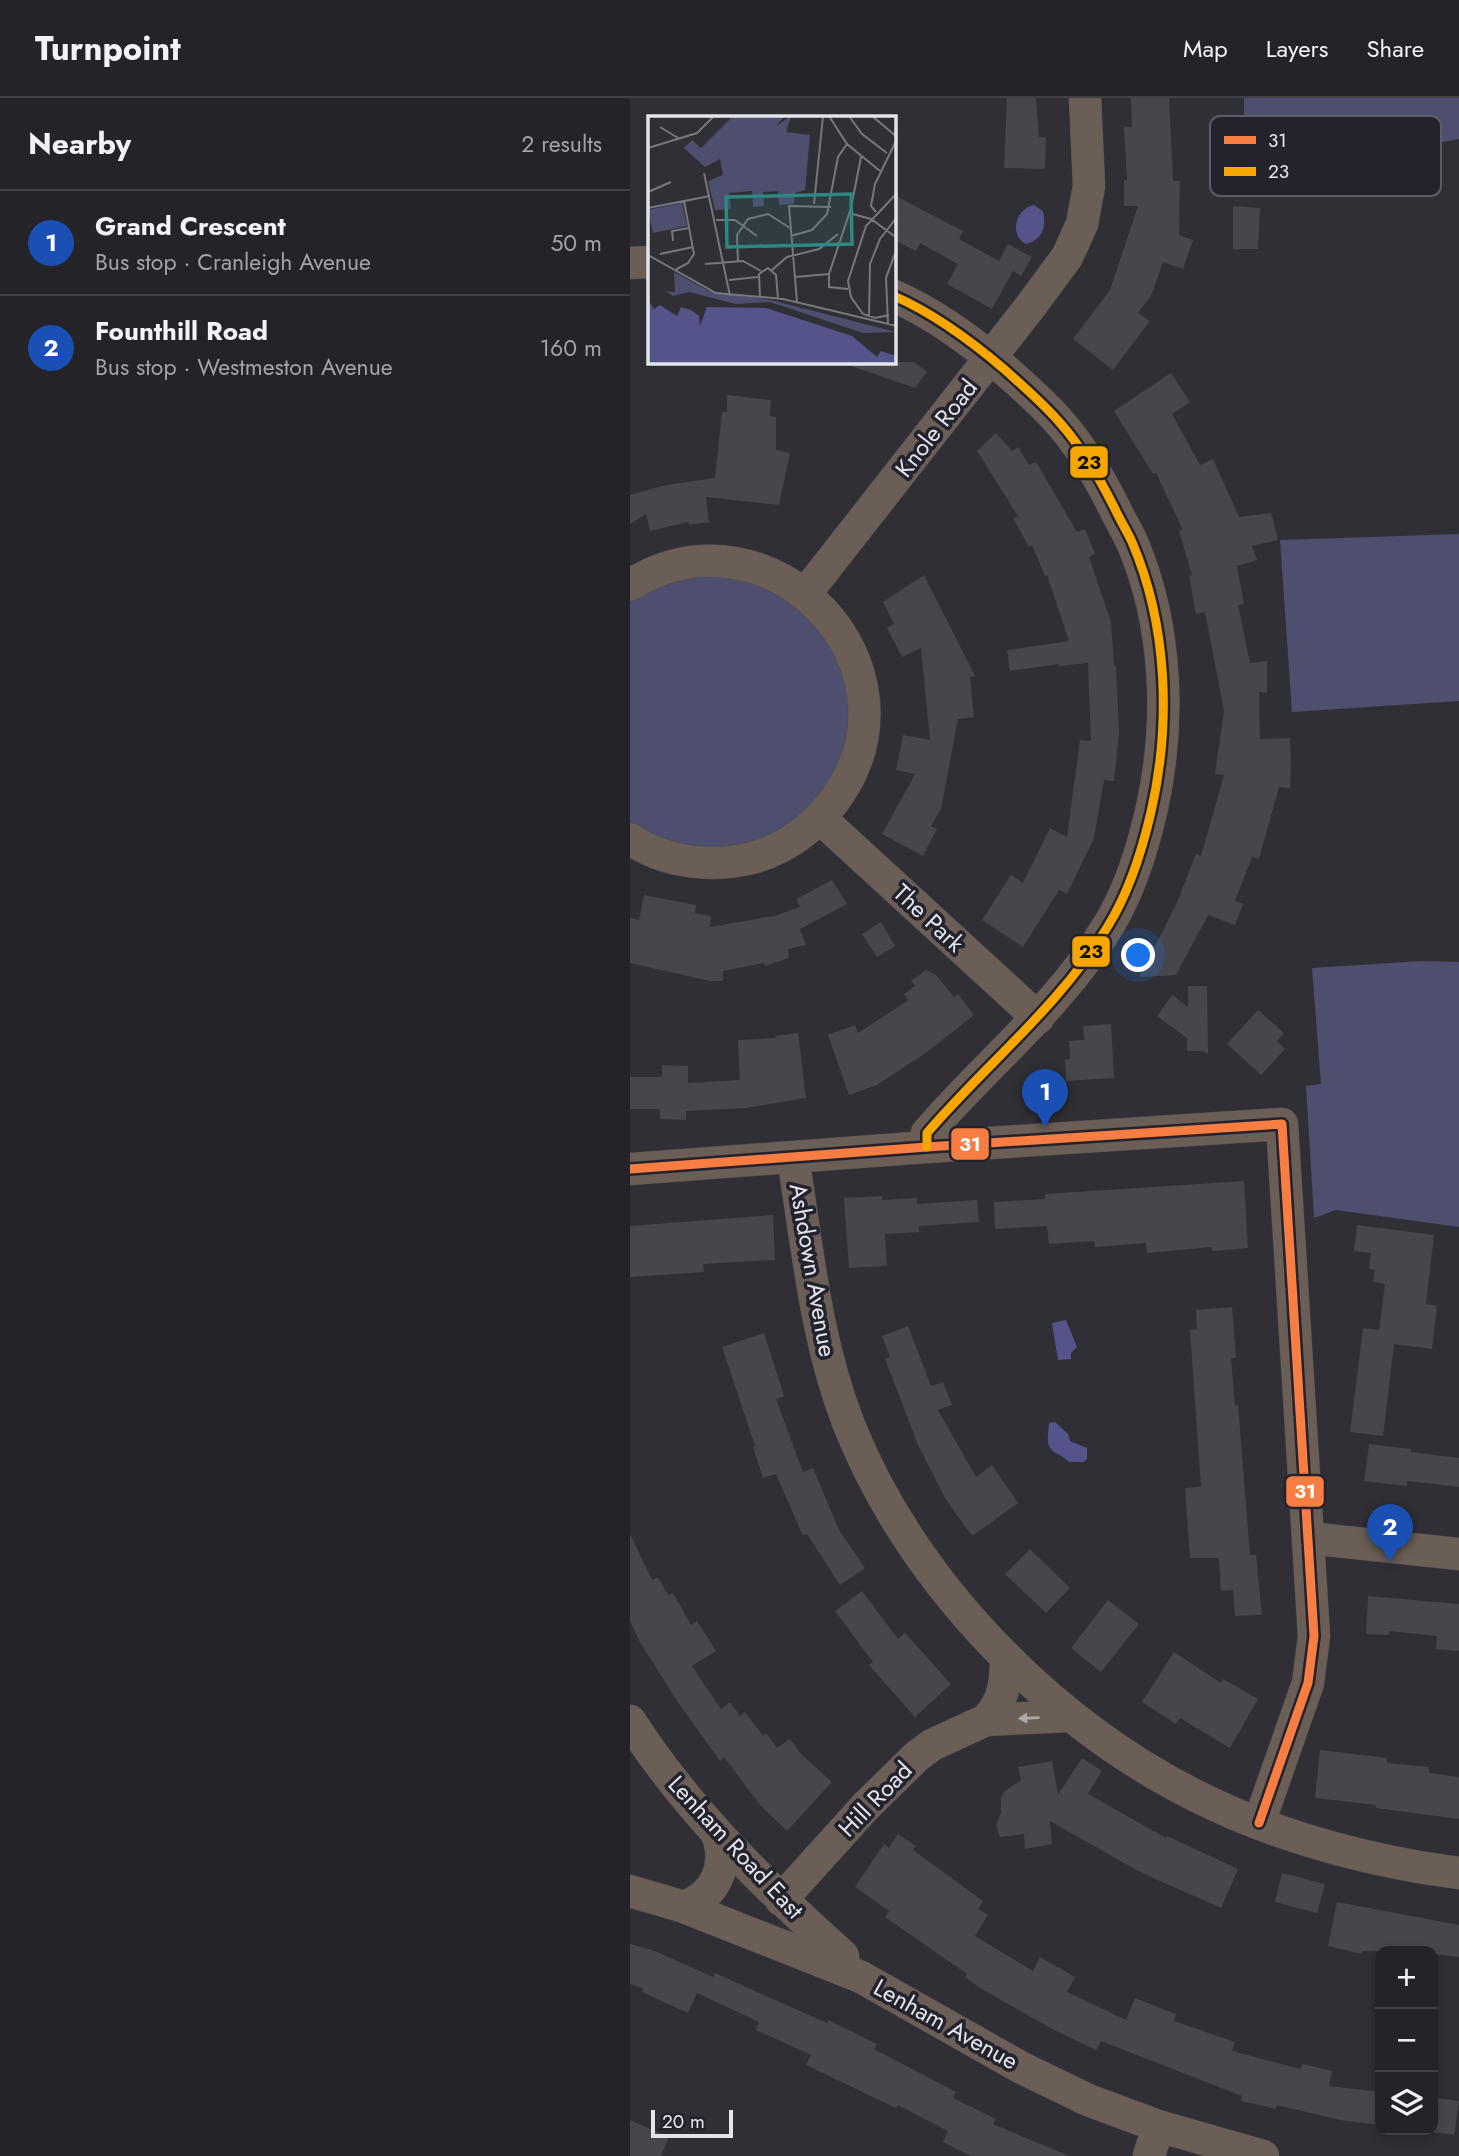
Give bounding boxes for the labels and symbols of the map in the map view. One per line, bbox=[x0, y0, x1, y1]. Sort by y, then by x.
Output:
inset map bbox=[648, 116, 896, 364]
legend bbox=[1210, 116, 1441, 196]
text: 31 bbox=[1268, 127, 1287, 154]
text: 23 bbox=[1268, 158, 1289, 185]
street label: Knole Road bbox=[886, 371, 986, 485]
line badge: 23 bbox=[1069, 445, 1109, 479]
text: 23 bbox=[1077, 449, 1101, 476]
street label: The Park bbox=[886, 876, 973, 960]
line badge: 23 bbox=[1071, 935, 1111, 968]
text: 23 bbox=[1079, 938, 1103, 965]
your location bbox=[1121, 938, 1155, 972]
pin: 1 bbox=[1022, 1069, 1068, 1127]
line badge: 31 bbox=[950, 1127, 990, 1161]
text: 31 bbox=[959, 1131, 981, 1158]
street label: Ashdown Avenue bbox=[781, 1181, 845, 1359]
line badge: 31 bbox=[1285, 1475, 1325, 1508]
text: 31 bbox=[1294, 1478, 1316, 1505]
pin: 2 bbox=[1367, 1504, 1413, 1562]
one-way arrow bbox=[1017, 1713, 1039, 1724]
street label: Hill Road bbox=[830, 1753, 920, 1845]
street label: Lenham Road East bbox=[660, 1767, 812, 1927]
street label: Lenham Avenue bbox=[867, 1970, 1025, 2078]
scale bar bbox=[651, 2107, 733, 2139]

